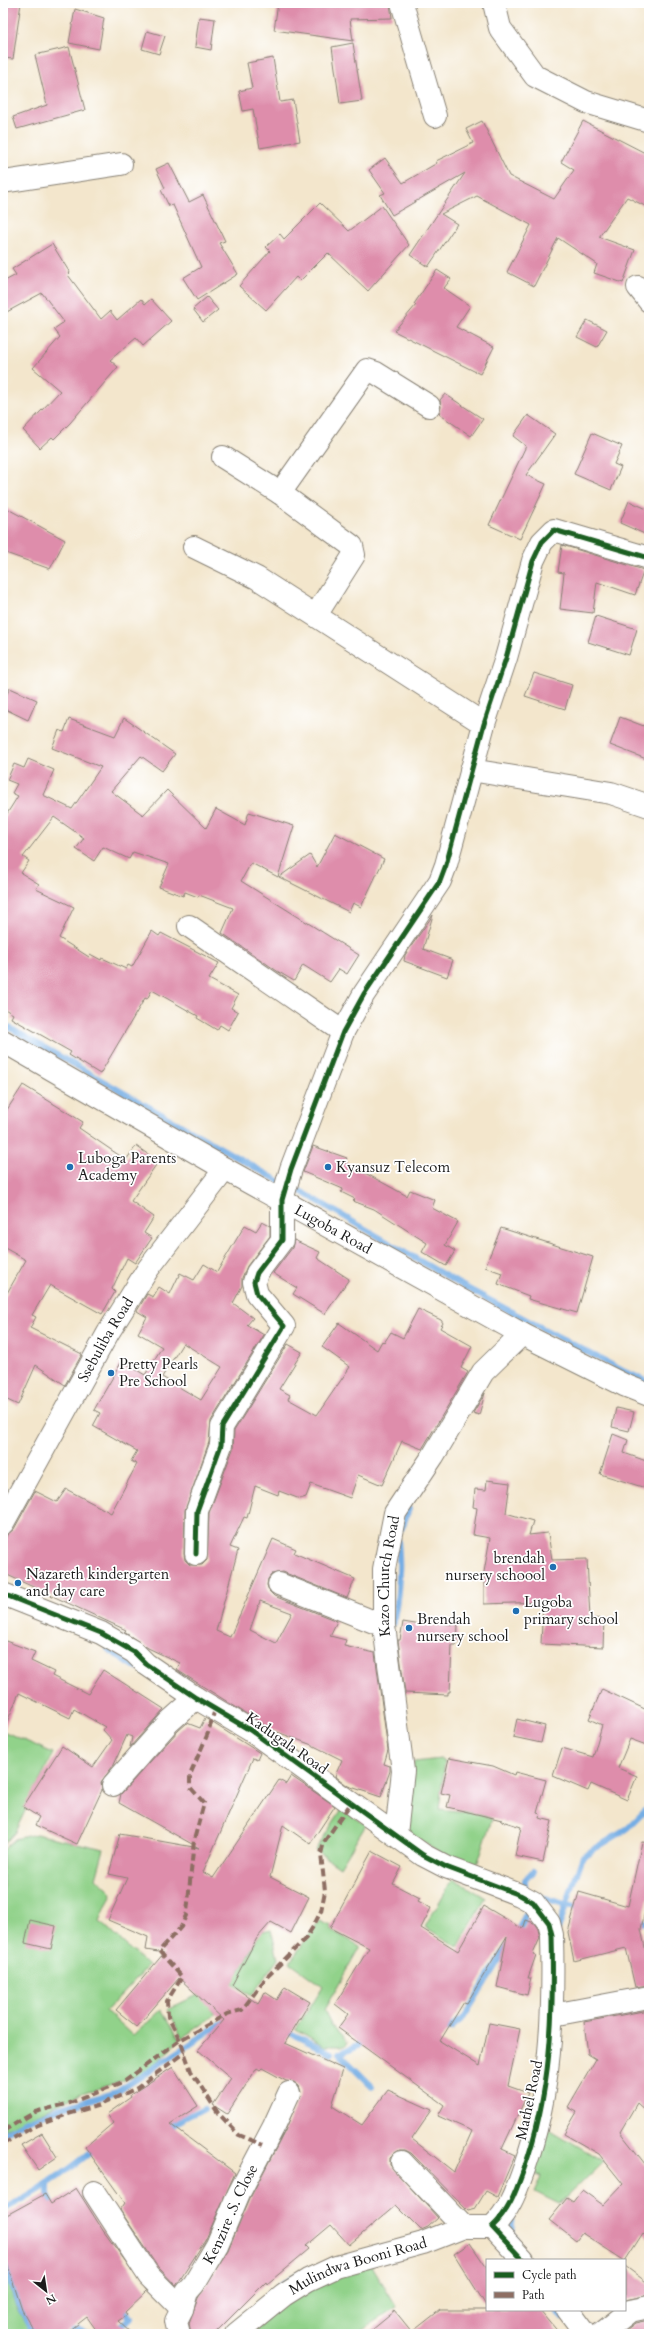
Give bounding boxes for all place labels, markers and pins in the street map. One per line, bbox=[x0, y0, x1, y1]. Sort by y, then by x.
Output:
place label: Luboga Parents Academy bbox=[78, 1148, 176, 1185]
place label: Kyansuz Telecom bbox=[336, 1157, 450, 1177]
marker: Luboga Parents Academy bbox=[65, 1162, 75, 1172]
marker: Kyansuz Telecom bbox=[323, 1162, 333, 1172]
place label: Pretty Pearls Pre School bbox=[119, 1354, 198, 1391]
marker: Pretty Pearls Pre School bbox=[106, 1368, 116, 1378]
place label: brendah nursery schoool bbox=[445, 1548, 546, 1585]
marker: brendah nursery schoool bbox=[548, 1562, 558, 1572]
place label: Nazareth kindergarten and day care bbox=[26, 1564, 170, 1601]
marker: Nazareth kindergarten and day care bbox=[13, 1578, 23, 1588]
place label: Lugoba primary school bbox=[524, 1592, 619, 1629]
marker: Lugoba primary school bbox=[511, 1606, 521, 1616]
place label: Brendah nursery school bbox=[417, 1609, 509, 1646]
marker: Brendah nursery school bbox=[404, 1623, 414, 1633]

